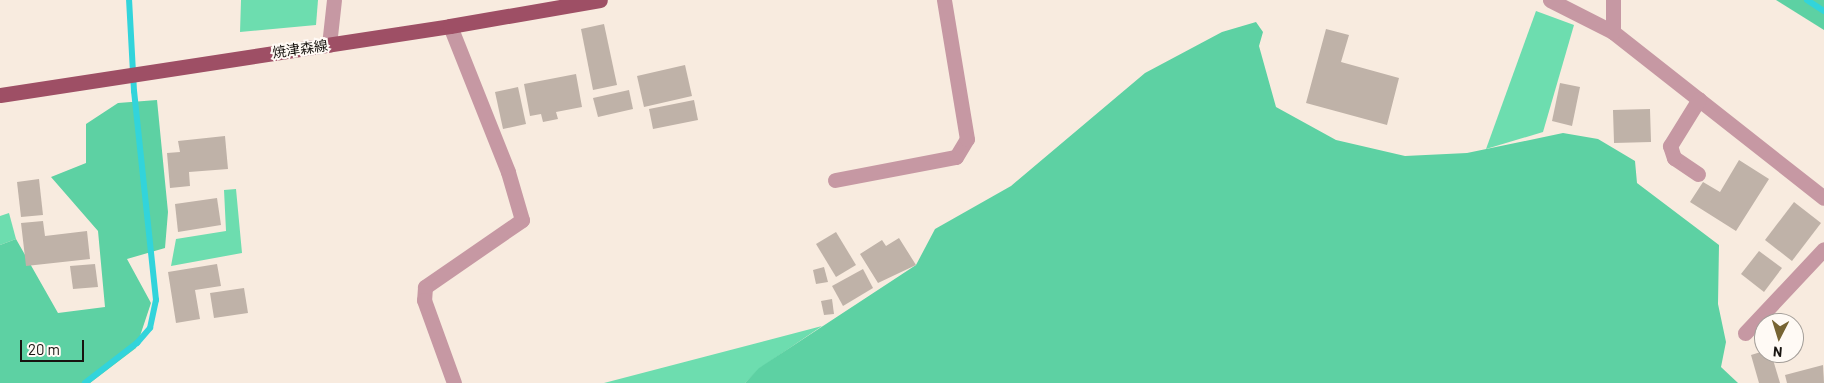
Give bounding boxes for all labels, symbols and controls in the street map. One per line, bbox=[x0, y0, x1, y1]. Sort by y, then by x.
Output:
street label: 焼津森線 bbox=[271, 37, 329, 61]
north arrow bbox=[1754, 313, 1804, 363]
scale bar bbox=[22, 330, 86, 362]
text: 20 m bbox=[28, 340, 60, 358]
text: N bbox=[1772, 344, 1783, 361]

